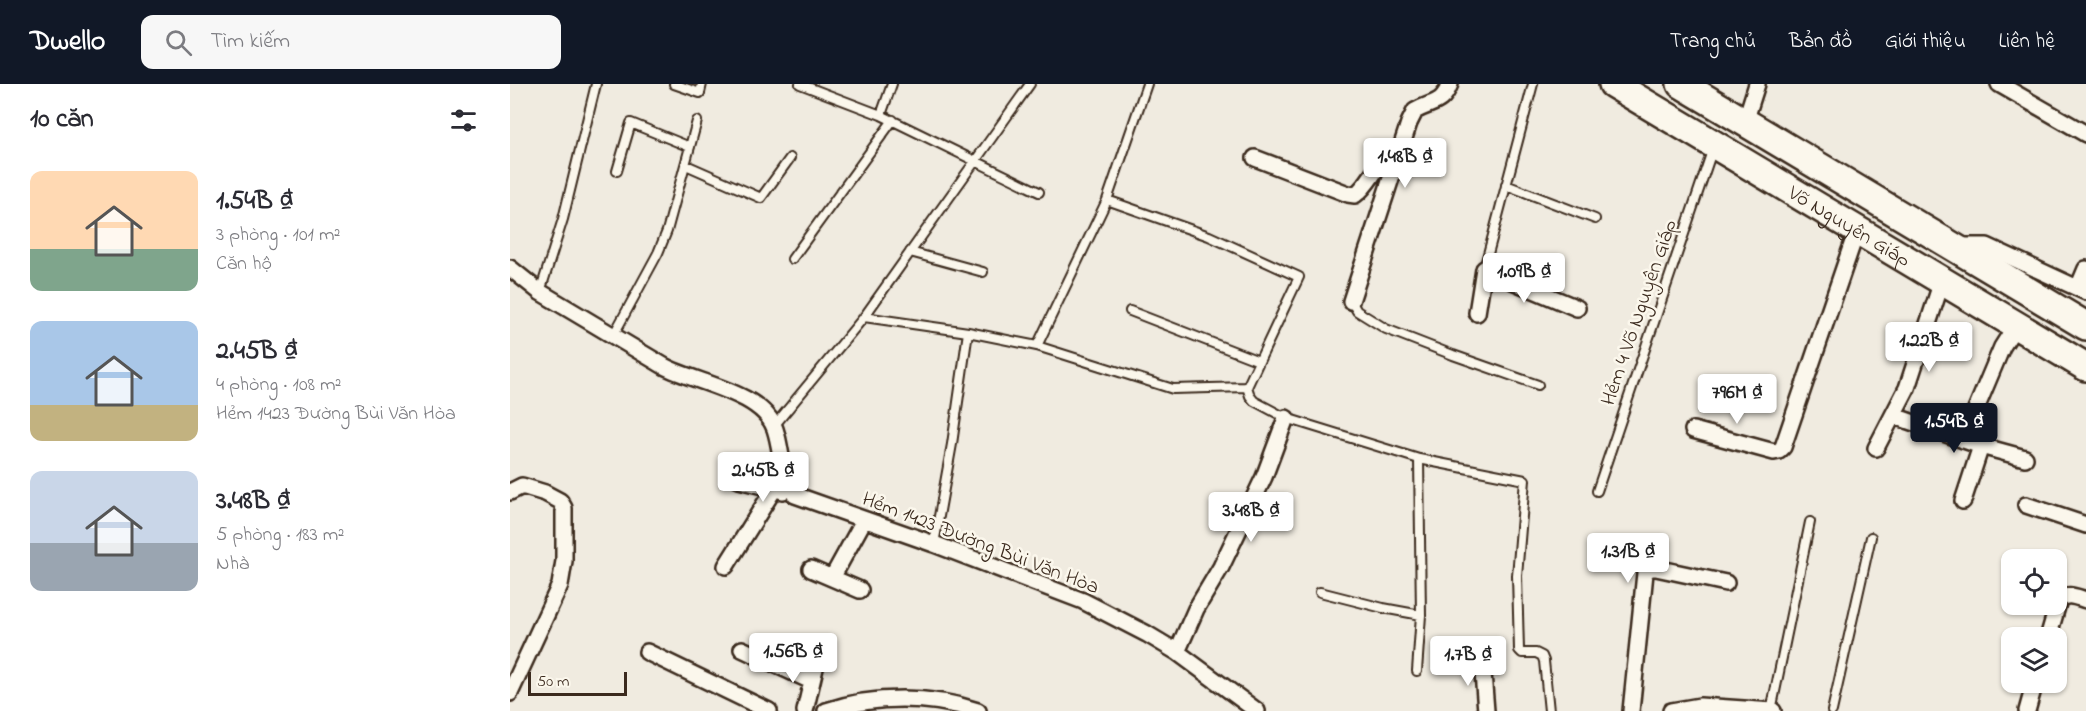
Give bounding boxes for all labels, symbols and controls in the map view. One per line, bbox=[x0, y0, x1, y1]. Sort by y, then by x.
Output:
search box bbox=[141, 15, 561, 69]
text: Dwello bbox=[30, 22, 105, 63]
icon: search bbox=[162, 26, 195, 59]
text: Tìm kiếm bbox=[210, 26, 290, 58]
text: Trang chủ bbox=[1670, 27, 1756, 57]
text: Bản đồ bbox=[1789, 27, 1852, 57]
text: Giới thiệu bbox=[1885, 27, 1966, 57]
text: Liên hệ bbox=[1999, 27, 2056, 57]
text: 10 căn bbox=[30, 101, 94, 139]
icon: filters bbox=[447, 104, 480, 137]
pin: 1.48B ₫ bbox=[1350, 138, 1460, 189]
text: 1.48B ₫ bbox=[1377, 143, 1433, 172]
street label: Võ Nguyên Giáp bbox=[1781, 179, 1916, 276]
text: 1.54B ₫ bbox=[216, 183, 293, 221]
icon: home bbox=[78, 195, 150, 267]
street label: Hẻm 4 Võ Nguyên Giáp bbox=[1594, 216, 1688, 410]
text: 3 phòng · 101 m² bbox=[216, 221, 340, 250]
text: Căn hộ bbox=[216, 250, 271, 279]
pin: 1.09B ₫ bbox=[1469, 253, 1579, 304]
text: 1.09B ₫ bbox=[1497, 258, 1551, 287]
pin: 1.22B ₫ bbox=[1874, 322, 1984, 373]
text: 1.22B ₫ bbox=[1899, 327, 1959, 356]
text: 2.45B ₫ bbox=[216, 333, 297, 371]
icon: home bbox=[78, 345, 150, 417]
text: 4 phòng · 108 m² bbox=[216, 371, 342, 400]
pin: 796M ₫ bbox=[1688, 374, 1786, 425]
text: 796M ₫ bbox=[1712, 379, 1762, 408]
text: Hẻm 1423 Đường Bùi Văn Hòa bbox=[216, 400, 456, 429]
pin: 1.54B ₫ bbox=[1899, 403, 2009, 454]
text: 1.54B ₫ bbox=[1924, 408, 1984, 437]
pin: 2.45B ₫ bbox=[708, 452, 818, 503]
text: 2.45B ₫ bbox=[732, 457, 794, 486]
text: 3.48B ₫ bbox=[216, 483, 290, 521]
street label: Hẻm 1423 Đường Bùi Văn Hòa bbox=[857, 485, 1103, 605]
pin: 3.48B ₫ bbox=[1196, 492, 1306, 543]
icon: home bbox=[78, 495, 150, 567]
text: 3.48B ₫ bbox=[1222, 497, 1280, 526]
text: 5 phòng · 183 m² bbox=[216, 521, 344, 550]
pin: 1.31B ₫ bbox=[1573, 533, 1683, 584]
text: 1.31B ₫ bbox=[1601, 538, 1655, 567]
map controls bbox=[2001, 549, 2067, 693]
button: locate bbox=[2001, 549, 2067, 615]
text: Nhà bbox=[216, 550, 249, 579]
button: layers bbox=[2001, 627, 2067, 693]
pin: 1.56B ₫ bbox=[738, 633, 848, 684]
pin: 1.7B ₫ bbox=[1419, 636, 1517, 687]
text: 1.56B ₫ bbox=[763, 638, 823, 667]
text: 1.7B ₫ bbox=[1444, 641, 1492, 670]
scale bar bbox=[528, 669, 627, 696]
text: 50 m bbox=[537, 670, 569, 694]

